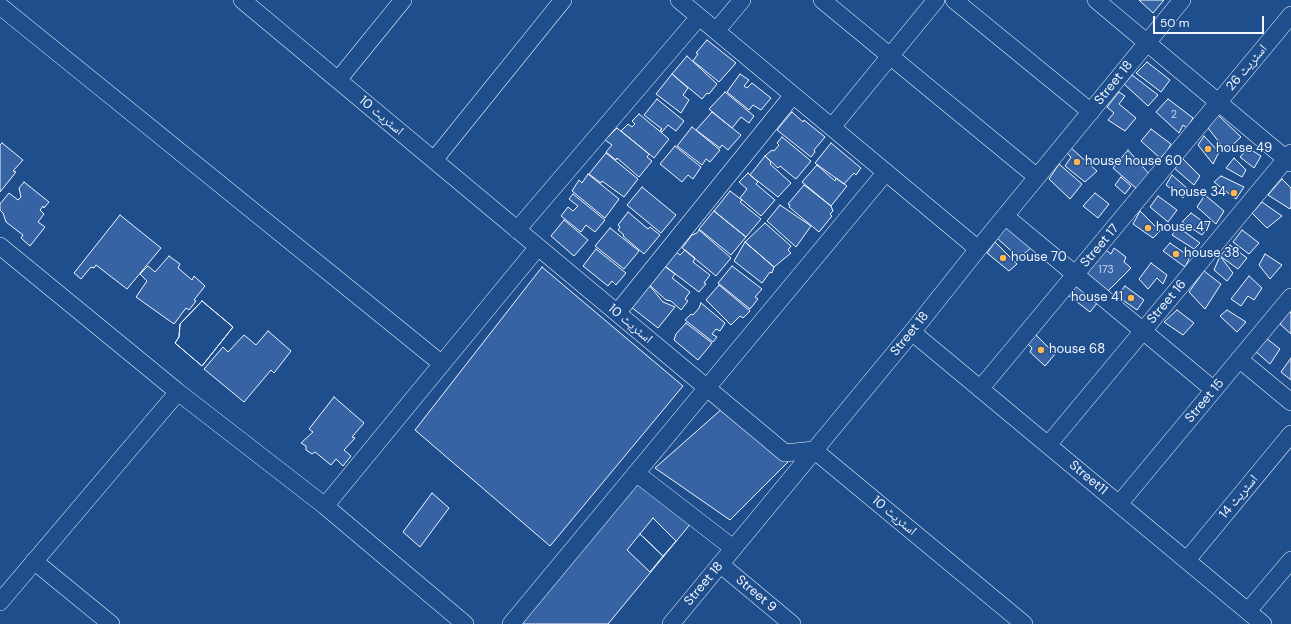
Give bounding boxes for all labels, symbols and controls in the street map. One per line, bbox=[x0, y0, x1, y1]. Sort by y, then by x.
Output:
scale bar bbox=[1155, 8, 1266, 34]
text: 50 m bbox=[1160, 15, 1189, 31]
street label: اسٹریٹ 26 bbox=[1223, 42, 1271, 94]
street label: Street 18 bbox=[1091, 58, 1137, 108]
street label: اسٹریٹ 10 bbox=[356, 93, 406, 139]
house number: 2 bbox=[1171, 108, 1177, 122]
place label: house 49 bbox=[1216, 141, 1272, 157]
marker: house 49 bbox=[1203, 144, 1213, 154]
place label: house house 60 bbox=[1085, 154, 1182, 170]
marker: house house 60 bbox=[1072, 157, 1082, 167]
place label: house 34 bbox=[1170, 185, 1226, 201]
marker: house 34 bbox=[1229, 188, 1239, 198]
place label: house 47 bbox=[1156, 220, 1211, 236]
street label: Street 17 bbox=[1078, 221, 1122, 271]
marker: house 47 bbox=[1143, 223, 1153, 233]
place label: house 38 bbox=[1184, 246, 1240, 262]
marker: house 38 bbox=[1171, 249, 1181, 259]
place label: house 70 bbox=[1011, 250, 1067, 266]
marker: house 70 bbox=[998, 253, 1008, 263]
house number: 173 bbox=[1098, 263, 1114, 277]
street label: Street 16 bbox=[1144, 277, 1190, 327]
place label: house 41 bbox=[1071, 290, 1123, 306]
marker: house 41 bbox=[1126, 293, 1136, 303]
street label: اسٹریٹ 10 bbox=[605, 301, 655, 347]
street label: Street 18 bbox=[887, 309, 933, 359]
place label: house 68 bbox=[1049, 342, 1105, 358]
marker: house 68 bbox=[1036, 345, 1046, 355]
street label: Street 15 bbox=[1182, 376, 1228, 426]
street label: Street11 bbox=[1066, 458, 1110, 498]
street label: اسٹریٹ 14 bbox=[1216, 472, 1262, 522]
street label: اسٹریٹ 10 bbox=[869, 493, 919, 539]
street label: Street 18 bbox=[681, 559, 727, 609]
street label: Street 9 bbox=[732, 572, 780, 616]

